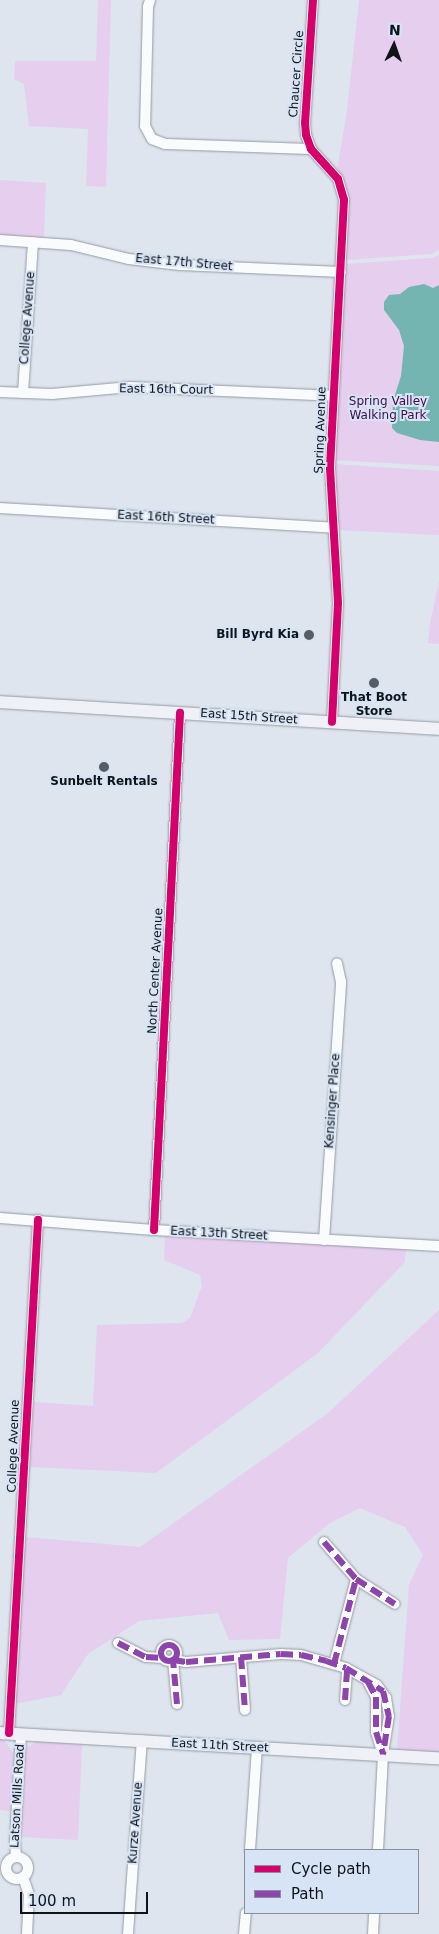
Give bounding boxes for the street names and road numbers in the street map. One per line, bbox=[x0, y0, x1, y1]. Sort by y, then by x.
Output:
street label: Chaucer Circle bbox=[287, 30, 307, 118]
street label: East 17th Street bbox=[135, 252, 233, 274]
street label: College Avenue bbox=[18, 271, 38, 365]
street label: East 16th Court bbox=[119, 382, 213, 398]
street label: Spring Avenue bbox=[312, 386, 330, 474]
street label: East 16th Street bbox=[117, 508, 215, 528]
street label: East 15th Street bbox=[200, 706, 298, 728]
street label: North Center Avenue bbox=[146, 908, 166, 1034]
street label: Kensinger Place bbox=[323, 1053, 343, 1149]
street label: East 13th Street bbox=[170, 1224, 268, 1244]
street label: College Avenue bbox=[5, 1399, 23, 1493]
street label: East 11th Street bbox=[171, 1736, 269, 1756]
street label: Latson Mills Road bbox=[8, 1744, 28, 1848]
street label: Kurze Avenue bbox=[126, 1782, 146, 1864]

